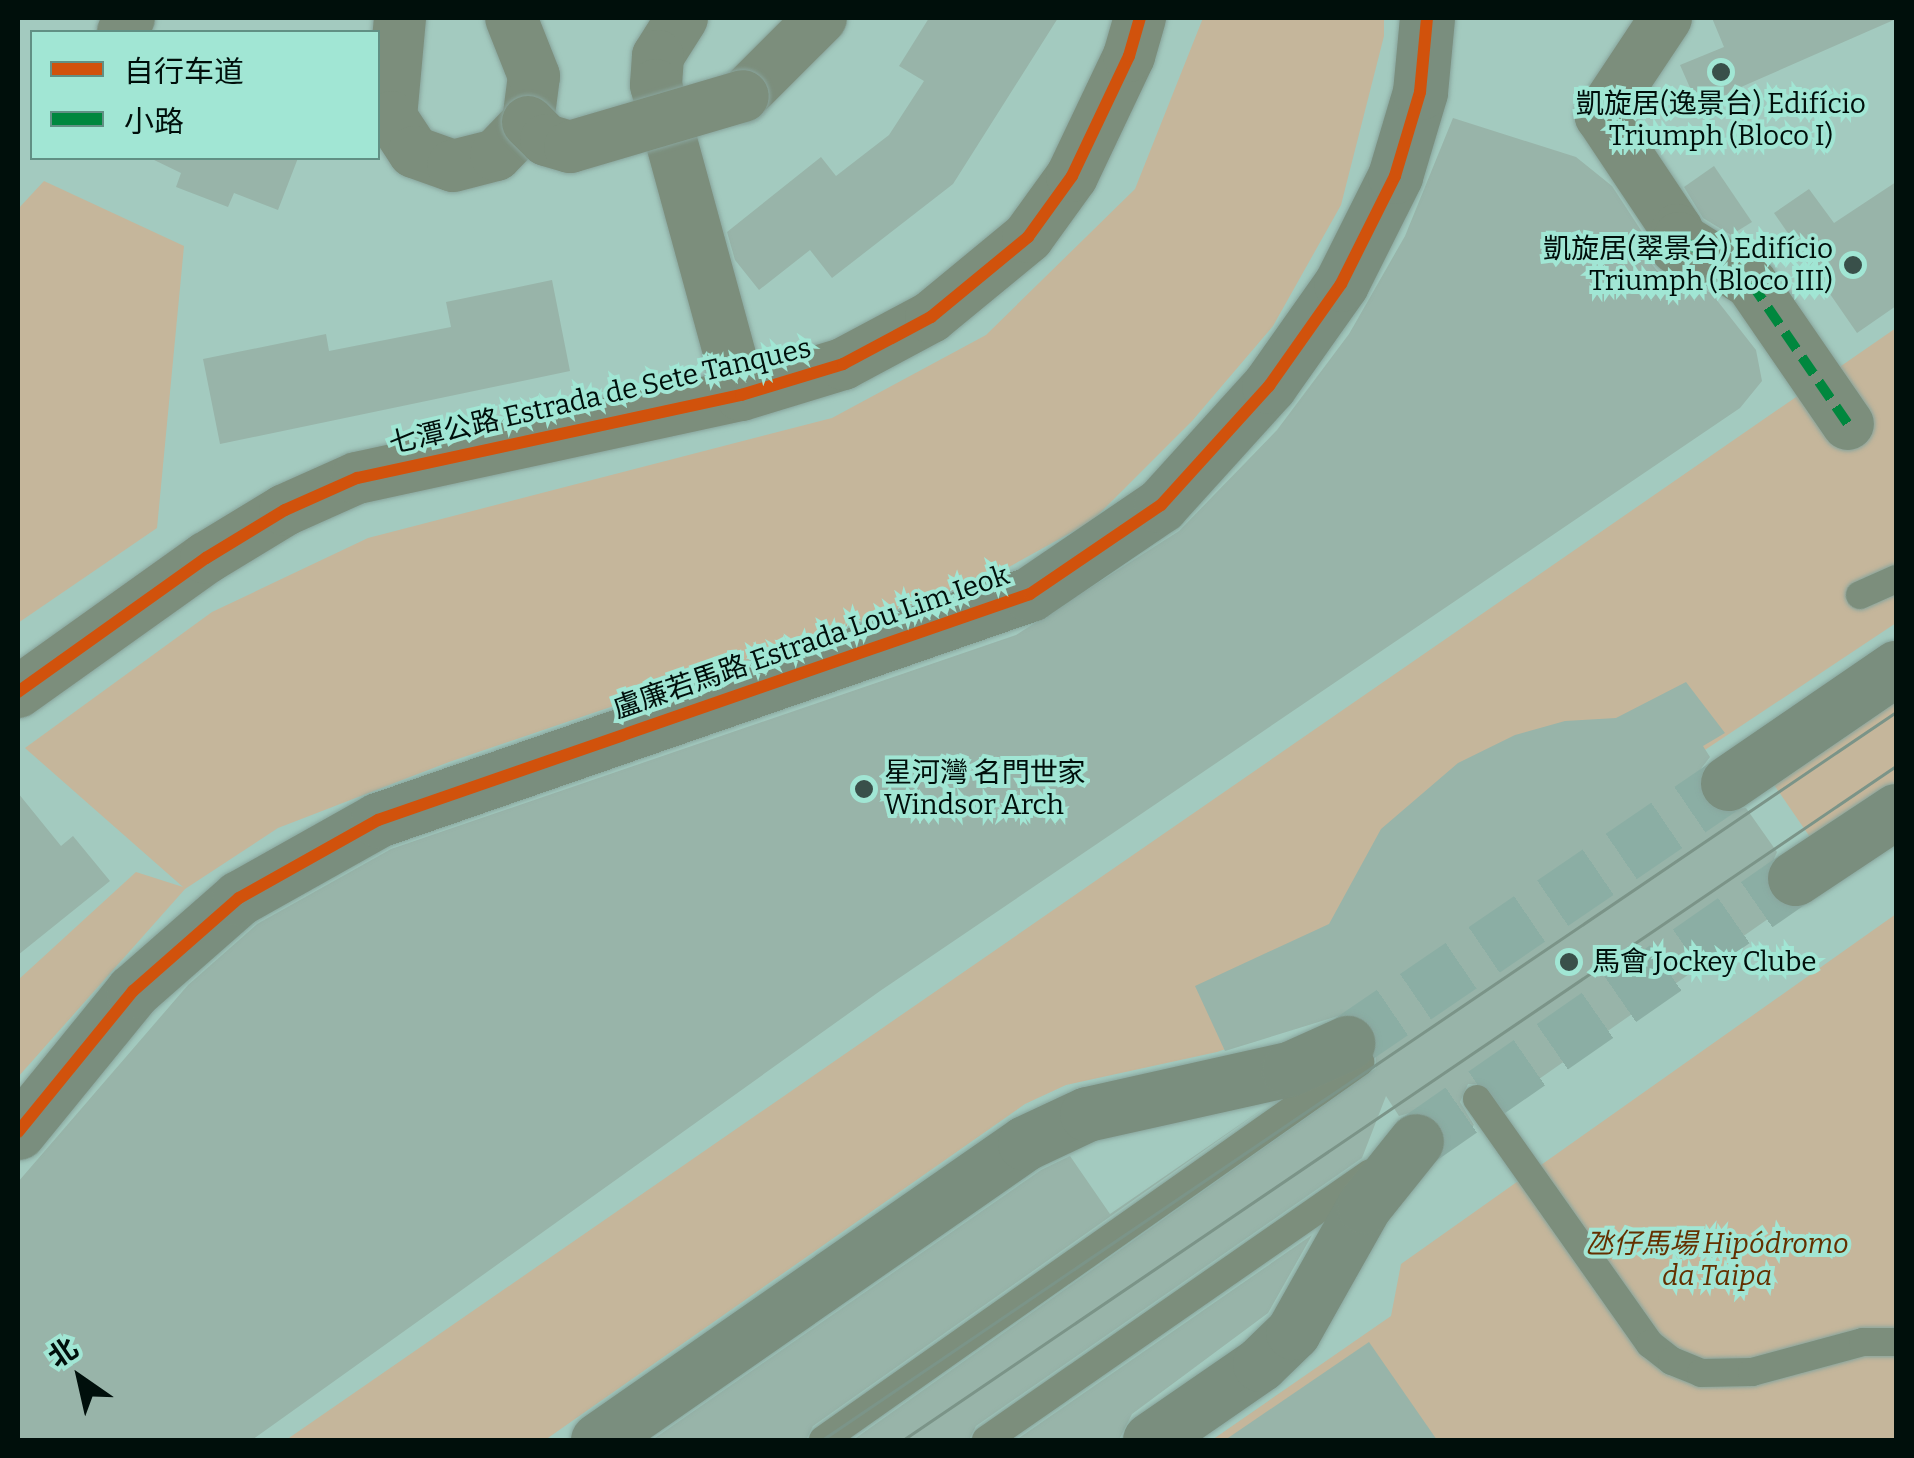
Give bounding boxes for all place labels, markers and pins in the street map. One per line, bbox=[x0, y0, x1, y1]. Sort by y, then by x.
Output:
marker: 凱旋居(逸景台) Edifício Triumph (Bloco I) bbox=[1710, 61, 1732, 83]
place label: 凱旋居(逸景台) Edifício Triumph (Bloco I) bbox=[1576, 87, 1866, 153]
place label: 凱旋居(翠景台) Edifício Triumph (Bloco III) bbox=[1543, 232, 1833, 298]
marker: 凱旋居(翠景台) Edifício Triumph (Bloco III) bbox=[1842, 254, 1864, 276]
place label: 星河灣 名門世家 Windsor Arch bbox=[884, 756, 1086, 822]
marker: 星河灣 名門世家 Windsor Arch bbox=[853, 778, 875, 800]
place label: 馬會 Jockey Clube bbox=[1592, 945, 1817, 979]
marker: 馬會 Jockey Clube bbox=[1556, 949, 1582, 975]

